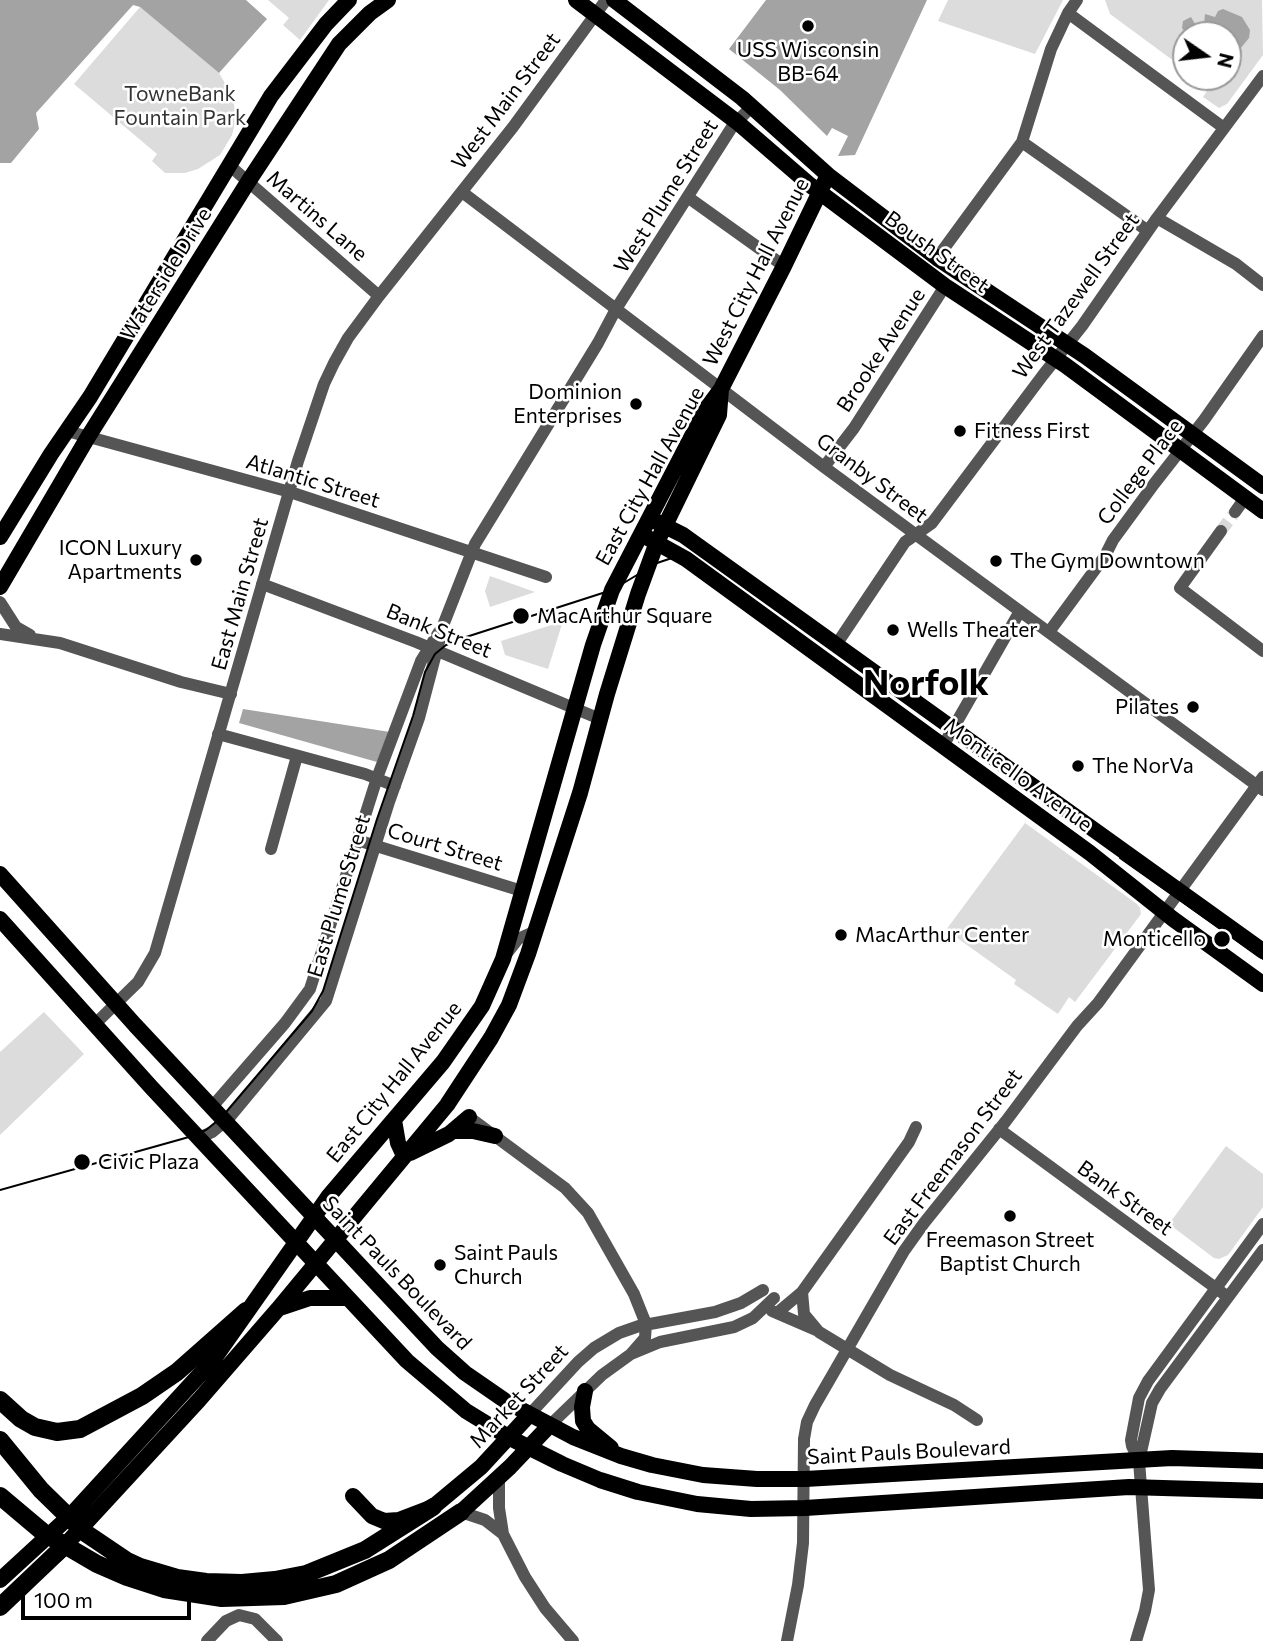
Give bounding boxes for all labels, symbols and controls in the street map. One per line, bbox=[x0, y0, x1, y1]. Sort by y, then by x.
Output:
marker: USS Wisconsin BB-64 bbox=[800, 18, 816, 34]
north arrow bbox=[1172, 21, 1242, 91]
street label: West Main Street bbox=[446, 28, 566, 174]
place label: USS Wisconsin BB-64 bbox=[737, 37, 879, 87]
text: N bbox=[1213, 51, 1239, 70]
park label: TowneBank Fountain Park bbox=[114, 81, 246, 131]
street label: West Plume Street bbox=[609, 115, 723, 277]
street label: Martins Lane bbox=[262, 165, 372, 267]
street label: West City Hall Avenue bbox=[698, 174, 814, 370]
street label: Waterside Drive bbox=[115, 203, 217, 345]
street label: Boush Street bbox=[880, 206, 994, 298]
street label: West Tazewell Street bbox=[1007, 208, 1145, 384]
street label: Brooke Avenue bbox=[832, 283, 930, 417]
place label: Dominion Enterprises bbox=[513, 379, 622, 429]
street label: East City Hall Avenue bbox=[590, 382, 710, 570]
marker: Dominion Enterprises bbox=[628, 396, 644, 412]
street label: College Place bbox=[1092, 414, 1188, 530]
place label: Fitness First bbox=[974, 418, 1090, 444]
marker: Fitness First bbox=[952, 423, 968, 439]
street label: Granby Street bbox=[811, 428, 933, 528]
street label: Atlantic Street bbox=[243, 449, 383, 513]
street label: East Main Street bbox=[206, 515, 274, 673]
place label: ICON Luxury Apartments bbox=[59, 535, 182, 585]
place label: The Gym Downtown bbox=[1010, 548, 1205, 574]
marker: ICON Luxury Apartments bbox=[188, 552, 204, 568]
marker: The Gym Downtown bbox=[988, 553, 1004, 569]
street label: Bank Street bbox=[383, 598, 495, 664]
place label: MacArthur Square bbox=[537, 603, 712, 629]
marker: MacArthur Square bbox=[511, 606, 531, 626]
place label: Wells Theater bbox=[907, 617, 1038, 643]
marker: Wells Theater bbox=[885, 622, 901, 638]
district label: Norfolk bbox=[863, 662, 989, 704]
place label: Pilates bbox=[1115, 694, 1179, 720]
marker: Pilates bbox=[1185, 699, 1201, 715]
street label: Monticello Avenue bbox=[939, 713, 1097, 837]
place label: The NorVa bbox=[1092, 753, 1194, 779]
marker: The NorVa bbox=[1070, 758, 1086, 774]
street label: East Plume Street bbox=[302, 812, 376, 980]
street label: Court Street bbox=[384, 818, 506, 876]
place label: MacArthur Center bbox=[855, 922, 1029, 948]
place label: Monticello bbox=[1103, 926, 1206, 952]
marker: MacArthur Center bbox=[833, 927, 849, 943]
marker: Monticello bbox=[1212, 929, 1232, 949]
street label: East City Hall Avenue bbox=[321, 996, 467, 1168]
street label: East Freemason Street bbox=[878, 1064, 1028, 1250]
place label: Civic Plaza bbox=[98, 1149, 199, 1175]
marker: Civic Plaza bbox=[72, 1152, 92, 1172]
street label: Bank Street bbox=[1073, 1155, 1177, 1241]
street label: Saint Pauls Boulevard bbox=[317, 1191, 477, 1355]
marker: Freemason Street Baptist Church bbox=[1002, 1208, 1018, 1224]
place label: Freemason Street Baptist Church bbox=[926, 1227, 1094, 1277]
place label: Saint Pauls Church bbox=[454, 1240, 558, 1290]
marker: Saint Pauls Church bbox=[432, 1257, 448, 1273]
street label: Market Street bbox=[464, 1339, 574, 1453]
street label: Saint Pauls Boulevard bbox=[807, 1434, 1011, 1470]
scale bar bbox=[24, 1574, 194, 1618]
text: 100 m bbox=[34, 1587, 93, 1612]

